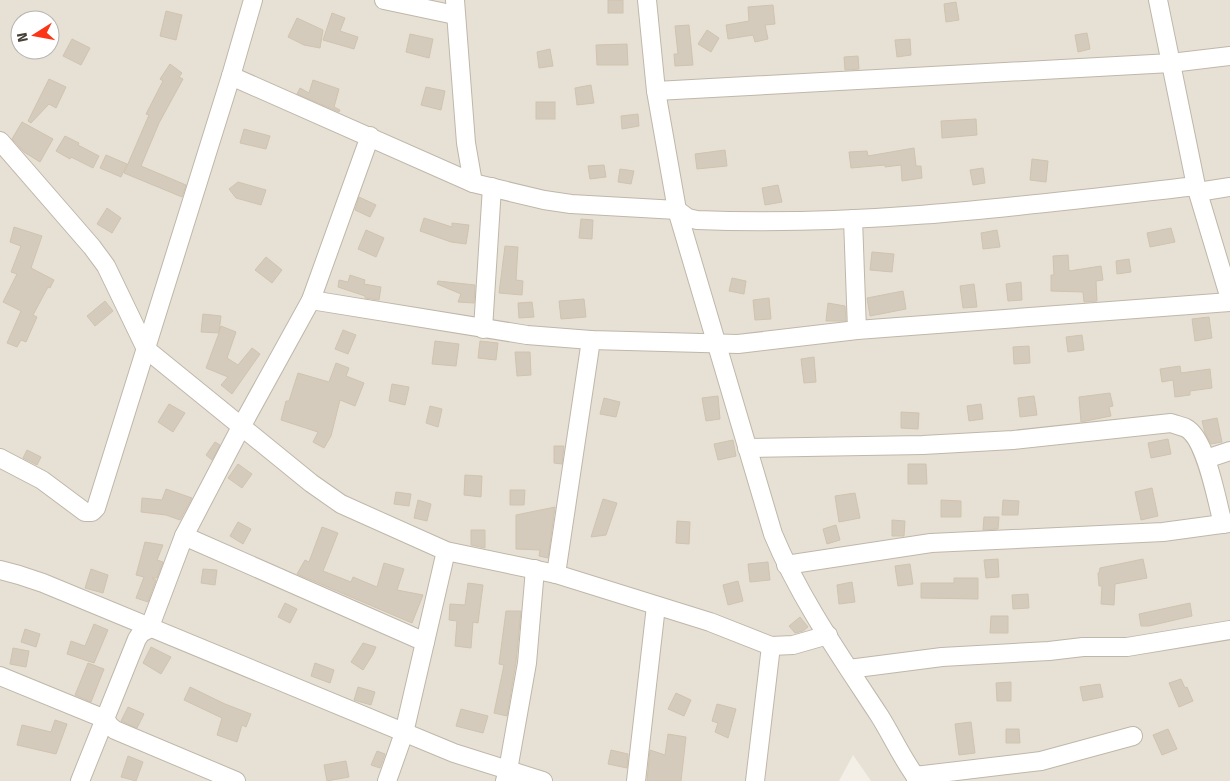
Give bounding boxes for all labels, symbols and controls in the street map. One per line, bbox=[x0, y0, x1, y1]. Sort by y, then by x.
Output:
north arrow bbox=[10, 10, 60, 60]
text: N bbox=[13, 31, 32, 44]

